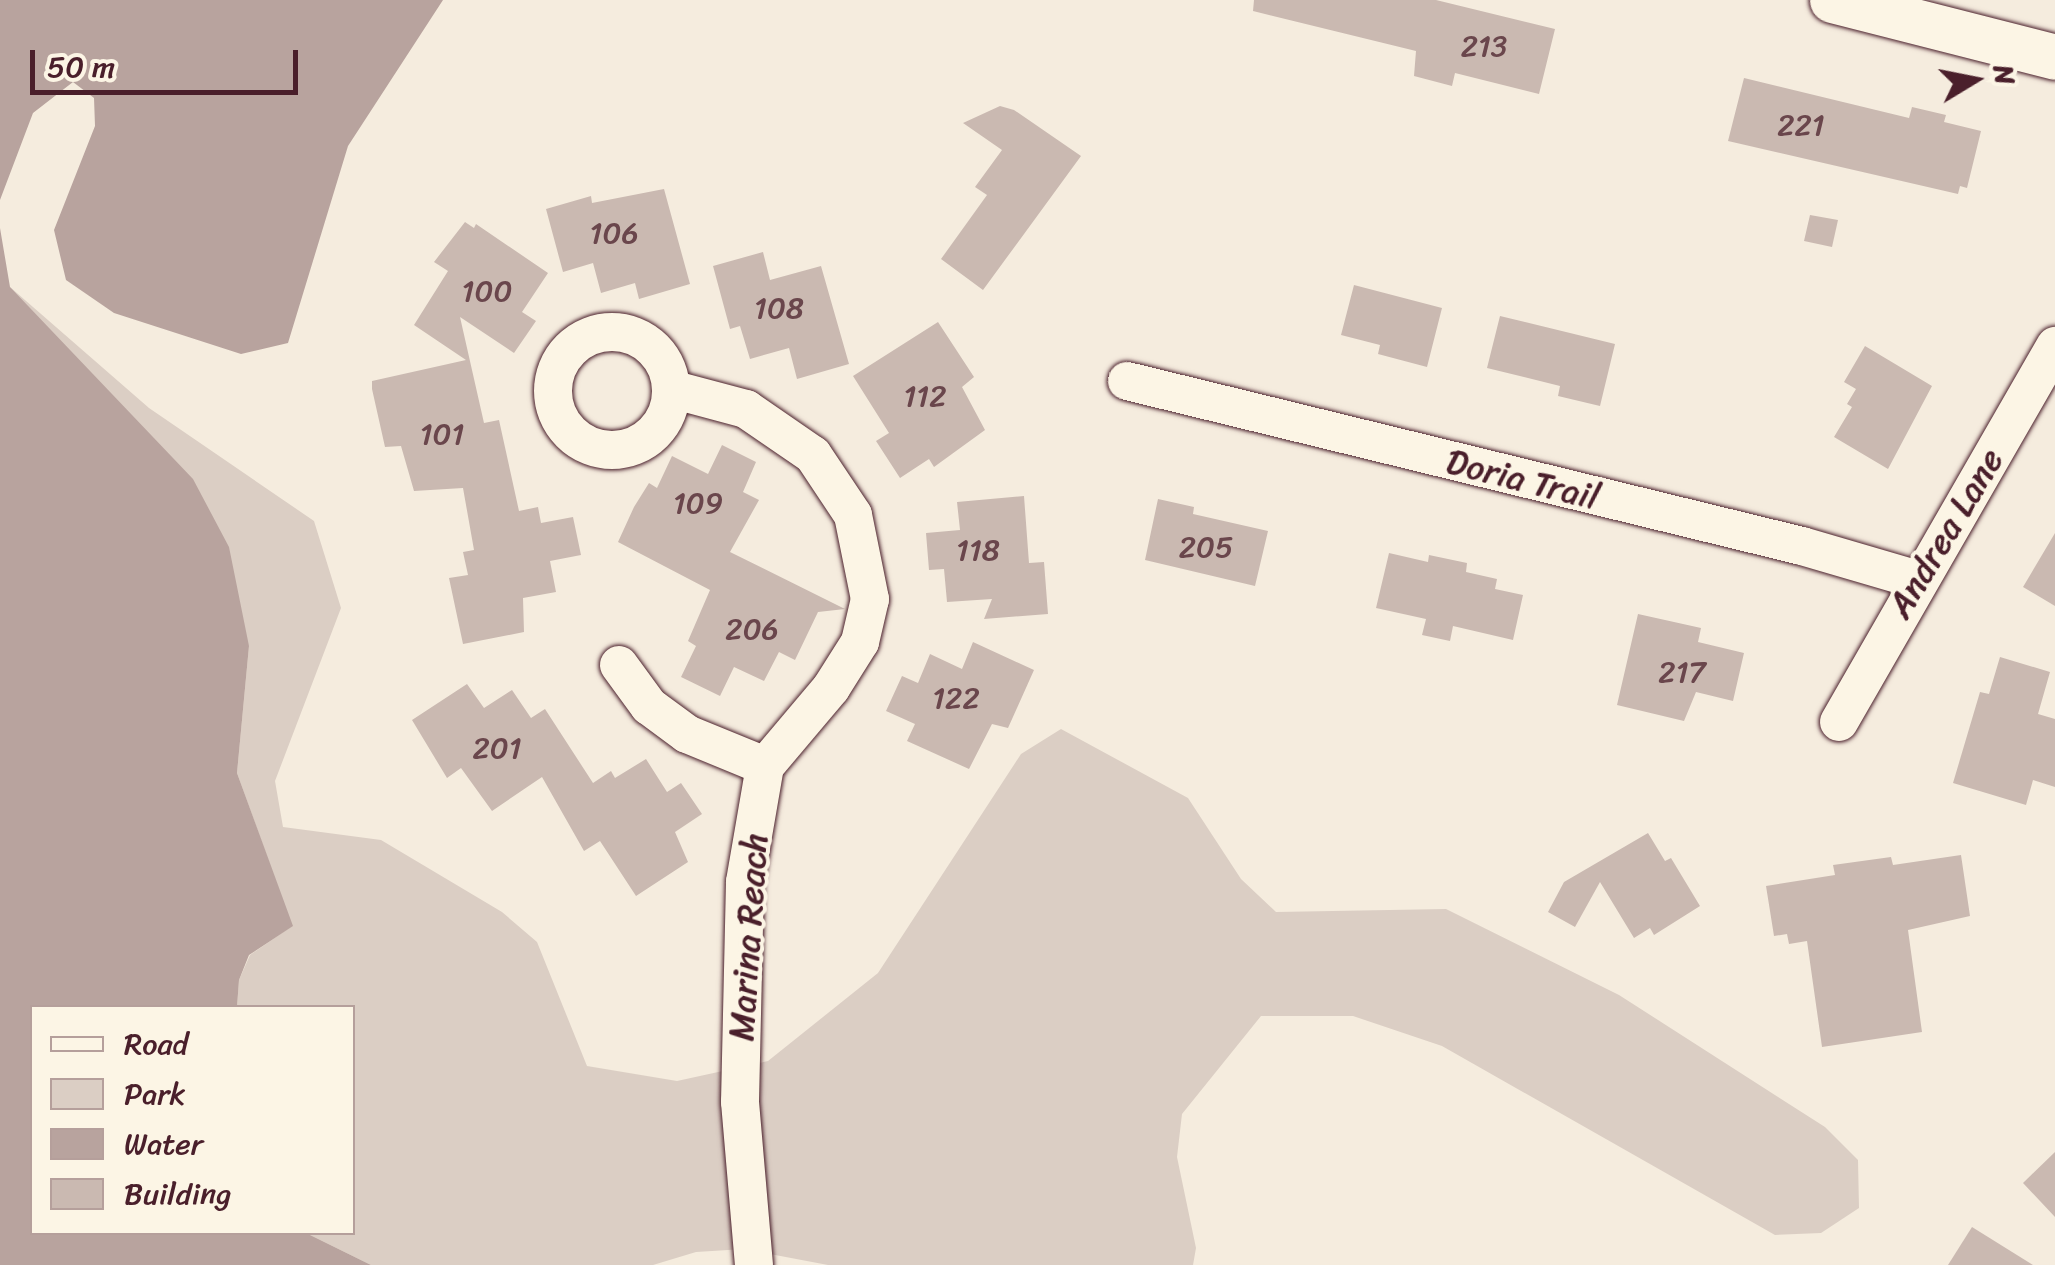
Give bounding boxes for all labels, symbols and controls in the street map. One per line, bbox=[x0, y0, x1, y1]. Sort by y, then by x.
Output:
house number: 213 bbox=[1461, 28, 1507, 64]
scale bar bbox=[35, 30, 302, 92]
north arrow bbox=[1925, 30, 2025, 130]
text: 50 m bbox=[47, 40, 115, 94]
text: N bbox=[1979, 61, 2031, 89]
house number: 221 bbox=[1777, 107, 1825, 143]
house number: 106 bbox=[590, 215, 638, 251]
house number: 100 bbox=[462, 273, 512, 309]
house number: 108 bbox=[754, 290, 804, 326]
house number: 112 bbox=[903, 378, 947, 414]
house number: 101 bbox=[420, 416, 464, 452]
street label: Doria Trail bbox=[1442, 440, 1604, 518]
street label: Andrea Lane bbox=[1878, 441, 2012, 625]
house number: 109 bbox=[673, 485, 723, 521]
house number: 205 bbox=[1179, 529, 1233, 565]
house number: 118 bbox=[956, 532, 1000, 568]
house number: 206 bbox=[725, 611, 779, 647]
house number: 217 bbox=[1658, 654, 1706, 690]
house number: 122 bbox=[932, 680, 980, 716]
house number: 201 bbox=[472, 730, 522, 766]
street label: Marina Reach bbox=[720, 832, 776, 1042]
legend bbox=[30, 1005, 355, 1235]
text: Road bbox=[124, 1017, 188, 1071]
text: Park bbox=[124, 1067, 186, 1121]
text: Water bbox=[124, 1117, 203, 1171]
text: Building bbox=[124, 1167, 231, 1221]

